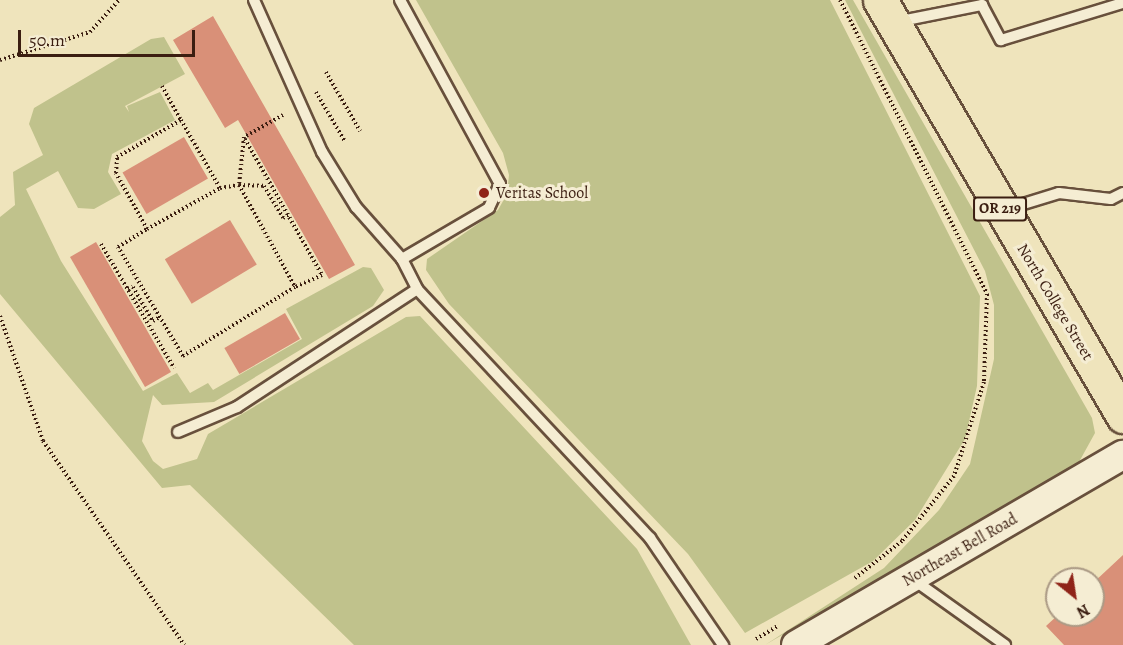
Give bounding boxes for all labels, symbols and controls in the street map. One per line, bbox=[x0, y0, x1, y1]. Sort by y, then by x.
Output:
scale bar bbox=[21, 18, 198, 56]
text: 50 m bbox=[29, 28, 65, 52]
place label: Veritas School bbox=[496, 183, 588, 203]
marker: Veritas School bbox=[477, 186, 491, 200]
road number: OR 219 bbox=[973, 197, 1027, 221]
street label: North College Street bbox=[1013, 240, 1097, 364]
street label: Northeast Bell Road bbox=[899, 509, 1021, 591]
north arrow bbox=[1045, 567, 1105, 627]
text: N bbox=[1072, 598, 1094, 623]

